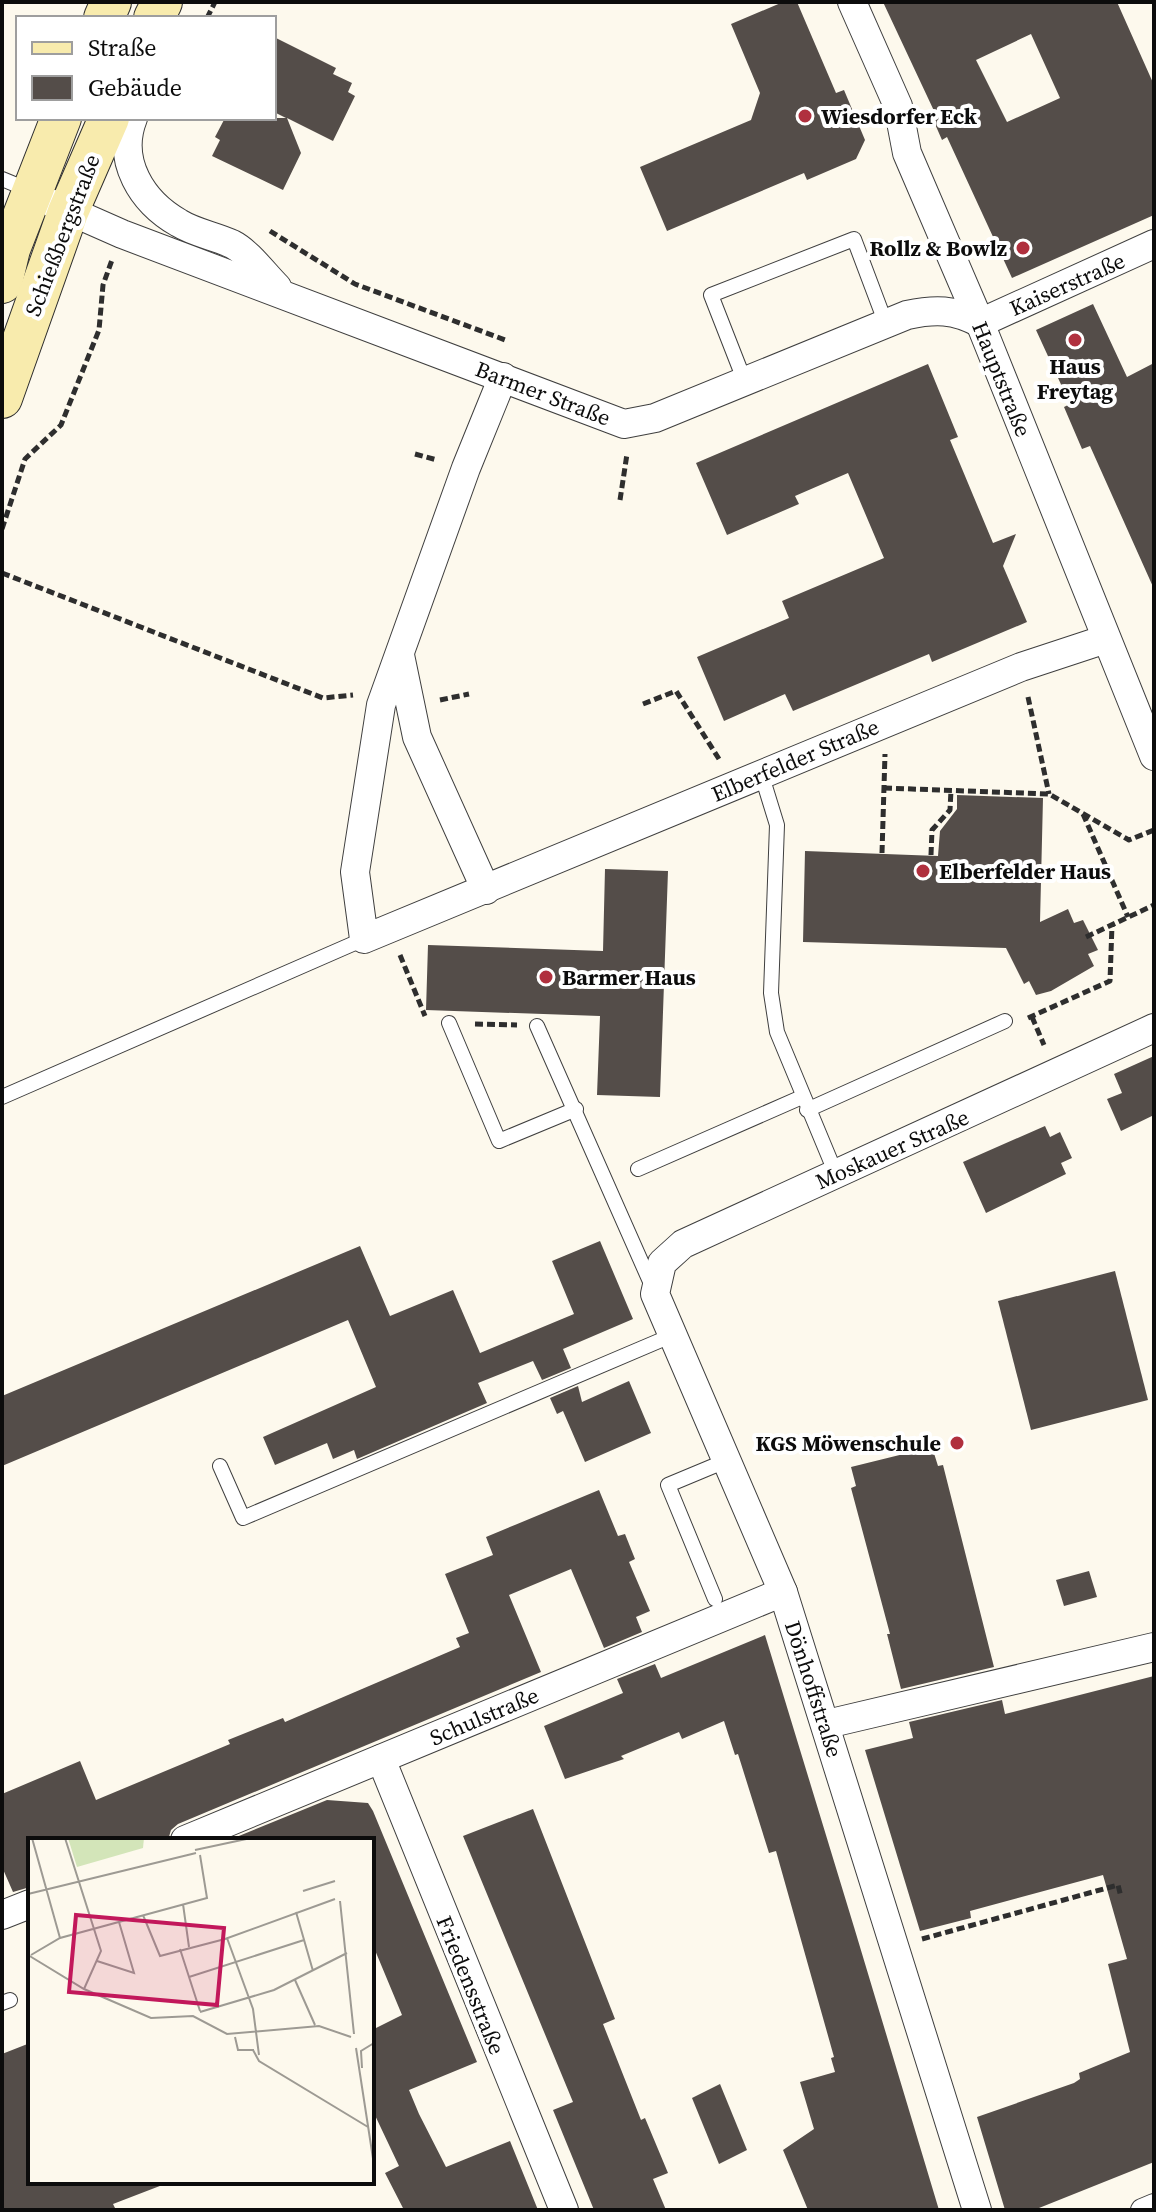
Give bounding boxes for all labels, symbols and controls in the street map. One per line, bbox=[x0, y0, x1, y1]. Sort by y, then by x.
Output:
legend bbox=[16, 16, 276, 120]
text: Straße bbox=[88, 31, 156, 64]
text: Gebäude bbox=[88, 71, 182, 104]
place label: Wiesdorfer Eck bbox=[821, 101, 978, 131]
marker: Wiesdorfer Eck bbox=[796, 107, 814, 125]
street label: Schießbergstraße bbox=[17, 150, 107, 320]
place label: Rollz & Bowlz bbox=[869, 233, 1007, 263]
marker: Rollz & Bowlz bbox=[1014, 239, 1032, 257]
street label: Kaiserstraße bbox=[1005, 245, 1129, 323]
street label: Hauptstraße bbox=[965, 317, 1039, 441]
marker: Haus Freytag bbox=[1066, 331, 1084, 349]
place label: Haus Freytag bbox=[1037, 351, 1113, 406]
street label: Barmer Straße bbox=[471, 353, 615, 433]
street label: Elberfelder Straße bbox=[707, 711, 883, 809]
place label: Elberfelder Haus bbox=[939, 856, 1111, 886]
marker: Elberfelder Haus bbox=[914, 862, 932, 880]
place label: Barmer Haus bbox=[562, 962, 696, 992]
marker: Barmer Haus bbox=[537, 968, 555, 986]
street label: Moskauer Straße bbox=[811, 1102, 973, 1196]
place label: KGS Möwenschule bbox=[756, 1428, 941, 1458]
marker: KGS Möwenschule bbox=[948, 1434, 966, 1452]
street label: Dönhoffstraße bbox=[778, 1617, 850, 1761]
street label: Schulstraße bbox=[425, 1680, 543, 1752]
inset map bbox=[28, 1838, 374, 2184]
street label: Friedensstraße bbox=[430, 1911, 512, 2059]

